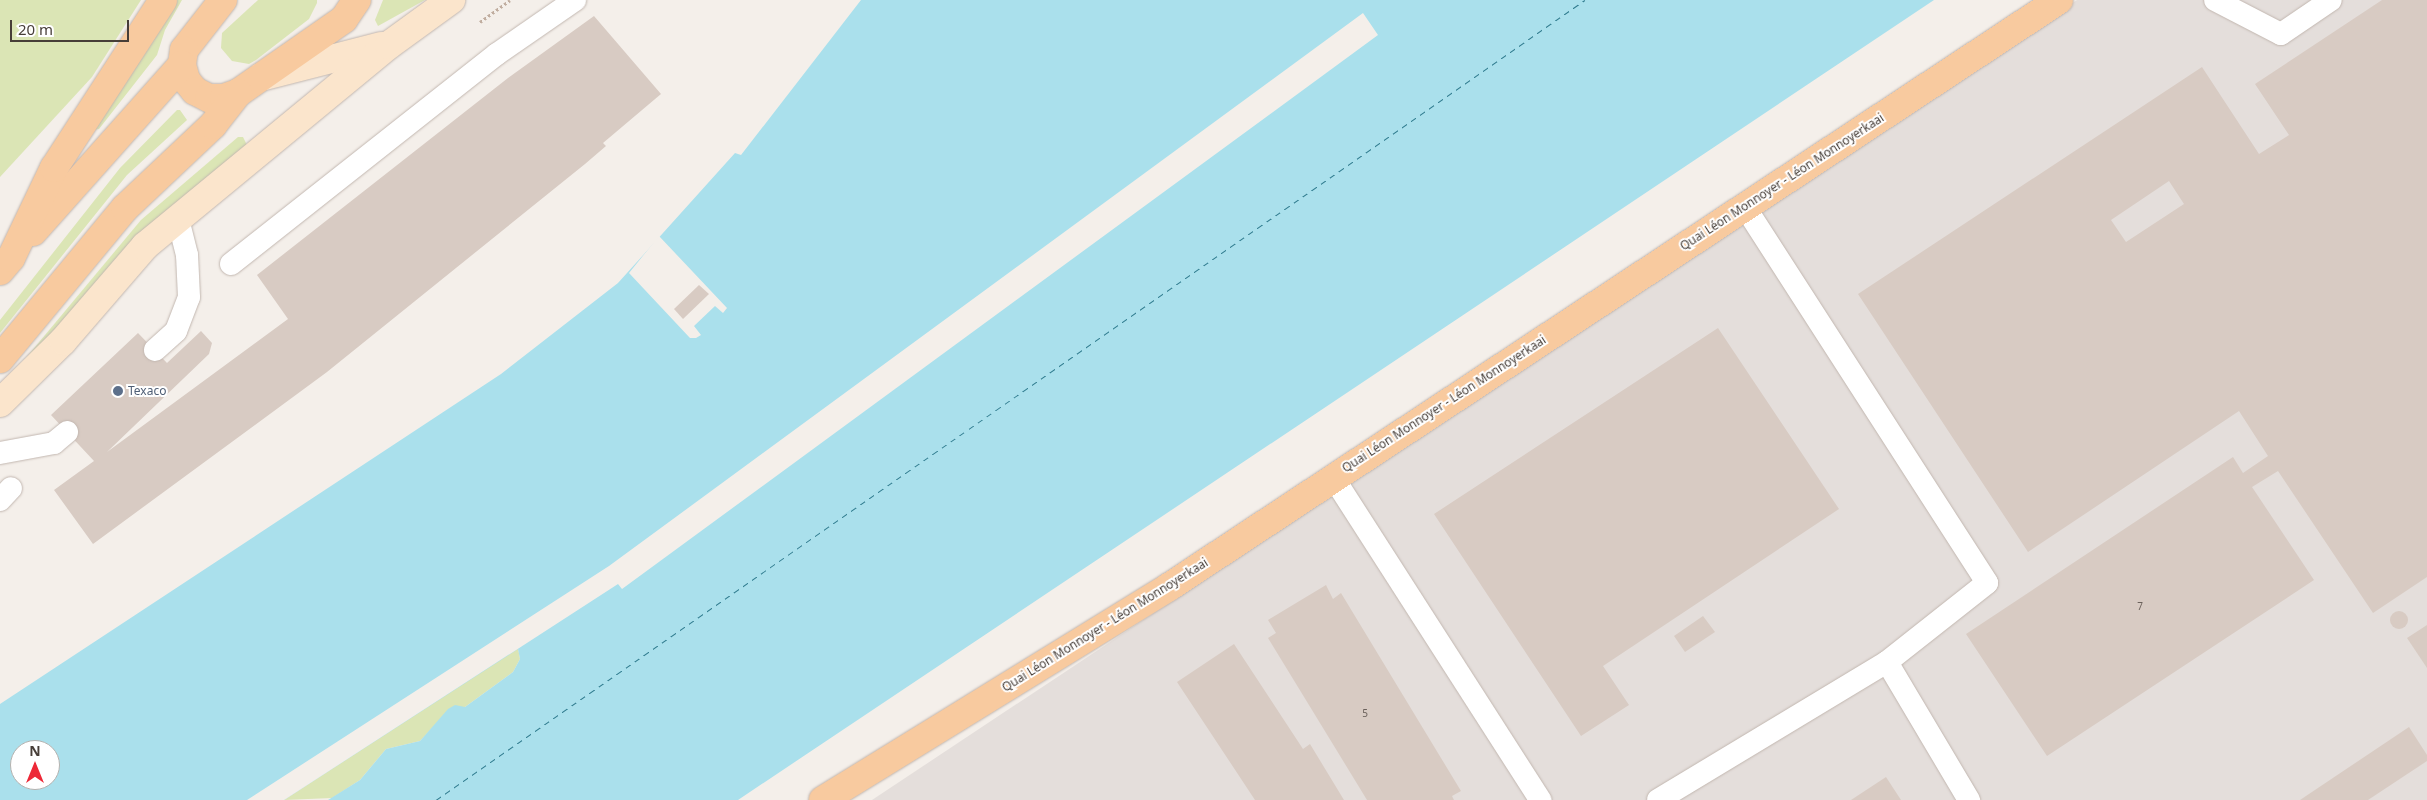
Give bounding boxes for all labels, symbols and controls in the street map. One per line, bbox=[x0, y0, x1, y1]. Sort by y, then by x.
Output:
scale bar bbox=[12, 10, 131, 42]
text: 20 m bbox=[18, 19, 53, 39]
street label: Quai Léon Monnoyer - Léon Monnoyerkaai bbox=[1677, 111, 1887, 253]
street label: Quai Léon Monnoyer - Léon Monnoyerkaai bbox=[1339, 333, 1549, 475]
place label: Texaco bbox=[128, 384, 166, 398]
marker: Texaco bbox=[112, 385, 124, 397]
street label: Quai Léon Monnoyer - Léon Monnoyerkaai bbox=[999, 555, 1211, 695]
house number: 7 bbox=[2137, 601, 2143, 613]
house number: 5 bbox=[1362, 708, 1368, 720]
north arrow bbox=[10, 740, 60, 790]
text: N bbox=[29, 741, 41, 760]

